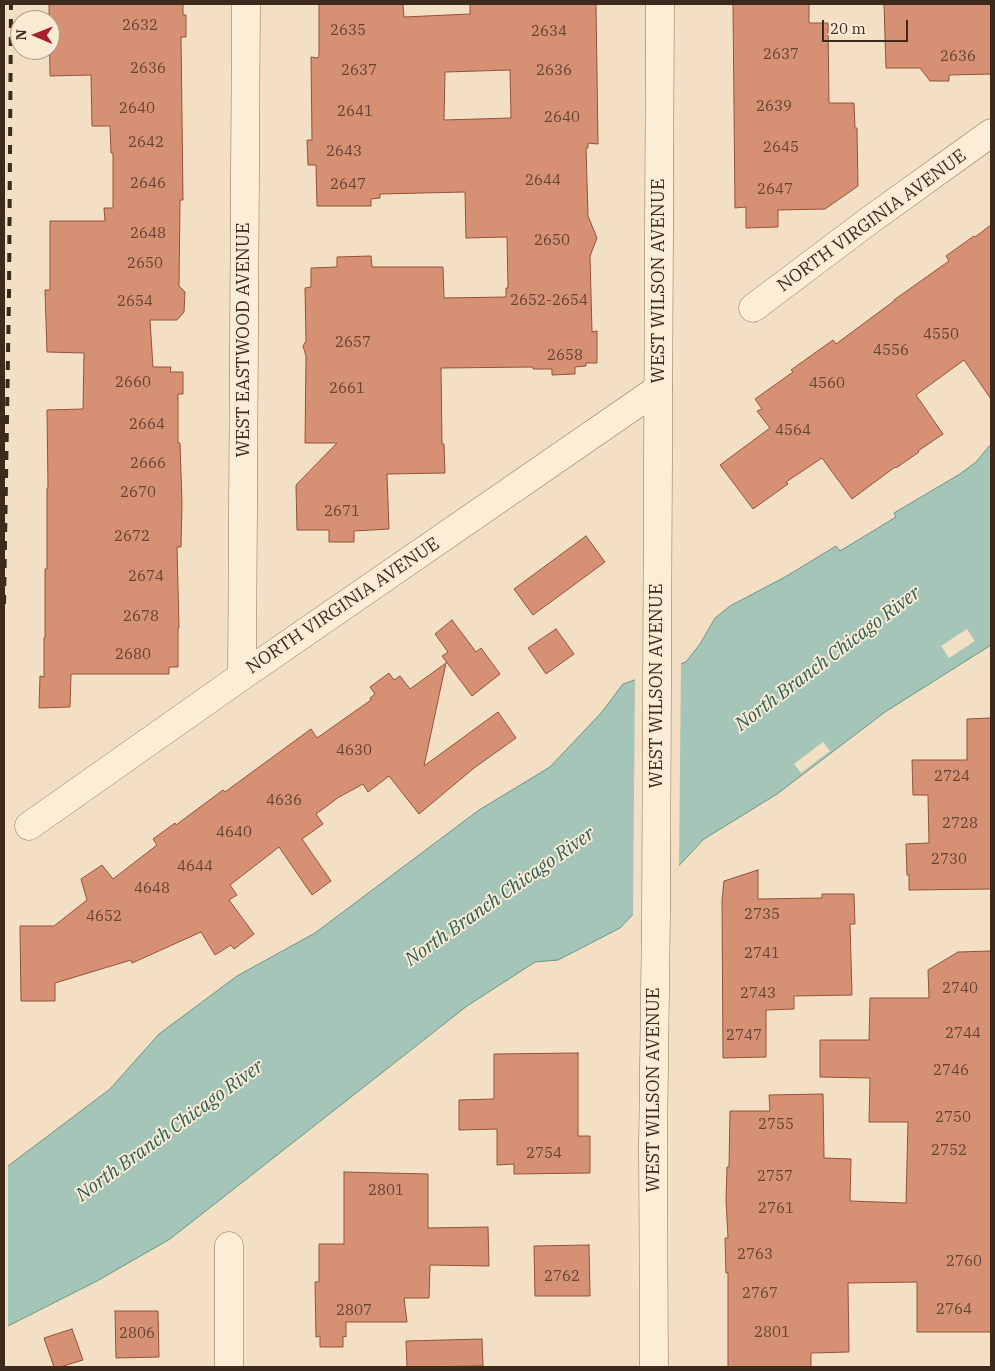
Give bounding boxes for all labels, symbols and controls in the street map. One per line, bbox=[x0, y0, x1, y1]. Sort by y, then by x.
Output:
north arrow bbox=[10, 10, 60, 60]
scale bar bbox=[825, 10, 911, 42]
house number: 2632 bbox=[122, 17, 158, 35]
text: 20 m bbox=[830, 19, 866, 38]
house number: 2635 bbox=[330, 22, 366, 40]
house number: 2634 bbox=[531, 23, 567, 41]
text: N bbox=[12, 29, 30, 40]
house number: 2637 bbox=[763, 46, 799, 64]
house number: 2636 bbox=[940, 48, 976, 66]
house number: 2636 bbox=[130, 60, 166, 78]
house number: 2637 bbox=[341, 62, 377, 80]
house number: 2636 bbox=[536, 62, 572, 80]
house number: 2639 bbox=[756, 98, 792, 116]
house number: 2640 bbox=[119, 100, 155, 118]
house number: 2641 bbox=[337, 103, 373, 121]
house number: 2640 bbox=[544, 109, 580, 127]
house number: 2642 bbox=[128, 134, 164, 152]
house number: 2645 bbox=[763, 139, 799, 157]
house number: 2643 bbox=[326, 143, 362, 161]
street label: NORTH VIRGINIA AVENUE bbox=[773, 145, 971, 297]
house number: 2644 bbox=[525, 172, 561, 190]
house number: 2646 bbox=[130, 175, 166, 193]
house number: 2647 bbox=[330, 176, 366, 194]
street label: WEST WILSON AVENUE bbox=[648, 179, 670, 383]
house number: 2647 bbox=[757, 181, 793, 199]
street label: WEST EASTWOOD AVENUE bbox=[233, 222, 255, 458]
house number: 2648 bbox=[130, 225, 166, 243]
house number: 2650 bbox=[534, 232, 570, 250]
house number: 2650 bbox=[127, 255, 163, 273]
house number: 2652-2654 bbox=[510, 292, 588, 310]
house number: 2654 bbox=[117, 293, 153, 311]
house number: 4550 bbox=[923, 326, 959, 344]
house number: 2657 bbox=[335, 334, 371, 352]
house number: 4556 bbox=[873, 342, 909, 360]
house number: 2658 bbox=[547, 347, 583, 365]
house number: 2660 bbox=[115, 374, 151, 392]
house number: 4560 bbox=[809, 375, 845, 393]
house number: 2661 bbox=[329, 380, 365, 398]
house number: 2664 bbox=[129, 416, 165, 434]
house number: 4564 bbox=[775, 422, 811, 440]
house number: 2666 bbox=[130, 455, 166, 473]
house number: 2670 bbox=[120, 484, 156, 502]
house number: 2671 bbox=[324, 503, 360, 521]
house number: 2672 bbox=[114, 528, 150, 546]
street label: NORTH VIRGINIA AVENUE bbox=[242, 533, 444, 679]
house number: 2674 bbox=[128, 568, 164, 586]
water label: North Branch Chicago River bbox=[731, 582, 925, 736]
street label: WEST WILSON AVENUE bbox=[646, 584, 668, 788]
house number: 2678 bbox=[123, 608, 159, 626]
house number: 2680 bbox=[115, 646, 151, 664]
house number: 4630 bbox=[336, 742, 372, 760]
house number: 2724 bbox=[934, 768, 970, 786]
house number: 4636 bbox=[266, 792, 302, 810]
house number: 2728 bbox=[942, 815, 978, 833]
water label: North Branch Chicago River bbox=[401, 823, 599, 971]
house number: 4640 bbox=[216, 824, 252, 842]
house number: 2730 bbox=[931, 851, 967, 869]
house number: 4644 bbox=[177, 858, 213, 876]
house number: 4648 bbox=[134, 880, 170, 898]
house number: 2735 bbox=[744, 906, 780, 924]
house number: 4652 bbox=[86, 908, 122, 926]
house number: 2741 bbox=[744, 945, 780, 963]
house number: 2740 bbox=[942, 980, 978, 998]
house number: 2743 bbox=[740, 985, 776, 1003]
street label: WEST WILSON AVENUE bbox=[643, 988, 665, 1192]
house number: 2744 bbox=[945, 1025, 981, 1043]
house number: 2747 bbox=[726, 1027, 762, 1045]
water label: North Branch Chicago River bbox=[72, 1055, 268, 1207]
house number: 2746 bbox=[933, 1062, 969, 1080]
house number: 2750 bbox=[935, 1109, 971, 1127]
house number: 2755 bbox=[758, 1116, 794, 1134]
house number: 2752 bbox=[931, 1142, 967, 1160]
house number: 2754 bbox=[526, 1145, 562, 1163]
house number: 2757 bbox=[757, 1168, 793, 1186]
house number: 2801 bbox=[368, 1182, 404, 1200]
house number: 2761 bbox=[758, 1200, 794, 1218]
house number: 2763 bbox=[737, 1246, 773, 1264]
house number: 2760 bbox=[946, 1253, 982, 1271]
house number: 2762 bbox=[544, 1268, 580, 1286]
house number: 2767 bbox=[742, 1285, 778, 1303]
house number: 2764 bbox=[936, 1301, 972, 1319]
house number: 2807 bbox=[336, 1302, 372, 1320]
house number: 2801 bbox=[754, 1324, 790, 1342]
house number: 2806 bbox=[119, 1325, 155, 1343]

